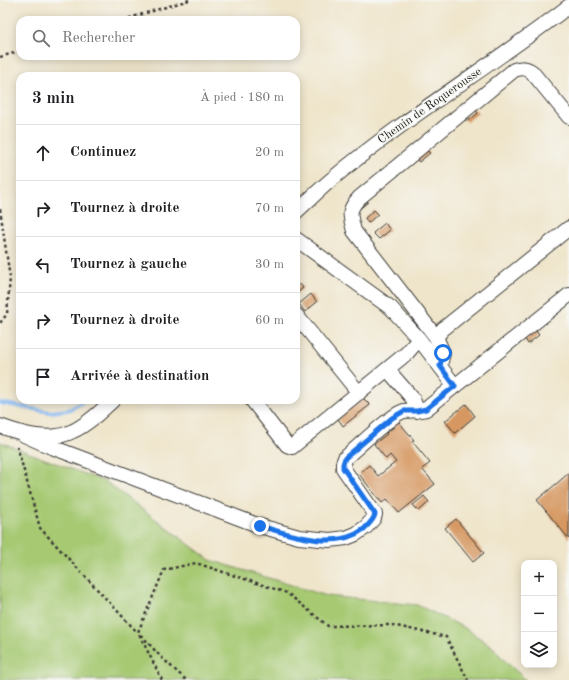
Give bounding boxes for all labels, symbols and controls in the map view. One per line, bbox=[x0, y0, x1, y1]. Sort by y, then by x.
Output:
search box bbox=[16, 16, 300, 60]
icon: search bbox=[30, 27, 52, 49]
text: Rechercher bbox=[62, 31, 135, 46]
street label: Chemin de Roquerousse bbox=[376, 65, 484, 146]
text: 3 min bbox=[32, 90, 75, 107]
text: À pied · 180 m bbox=[200, 91, 284, 104]
icon: ahead bbox=[32, 142, 54, 164]
text: Continuez bbox=[70, 145, 136, 160]
text: 20 m bbox=[255, 146, 284, 159]
icon: right bbox=[32, 198, 54, 220]
text: Tournez à droite bbox=[70, 201, 180, 216]
text: 70 m bbox=[255, 202, 284, 215]
icon: left bbox=[32, 254, 54, 276]
text: Tournez à gauche bbox=[70, 257, 187, 272]
text: 30 m bbox=[255, 258, 284, 271]
icon: right bbox=[32, 310, 54, 332]
text: Tournez à droite bbox=[70, 313, 180, 328]
text: 60 m bbox=[255, 314, 284, 327]
route start bbox=[434, 344, 452, 362]
icon: arrive bbox=[32, 366, 54, 388]
text: Arrivée à destination bbox=[70, 369, 209, 384]
route end bbox=[251, 517, 269, 535]
map controls bbox=[521, 560, 557, 668]
button: + bbox=[521, 560, 557, 596]
button: − bbox=[521, 596, 557, 632]
button: layers bbox=[521, 632, 557, 668]

